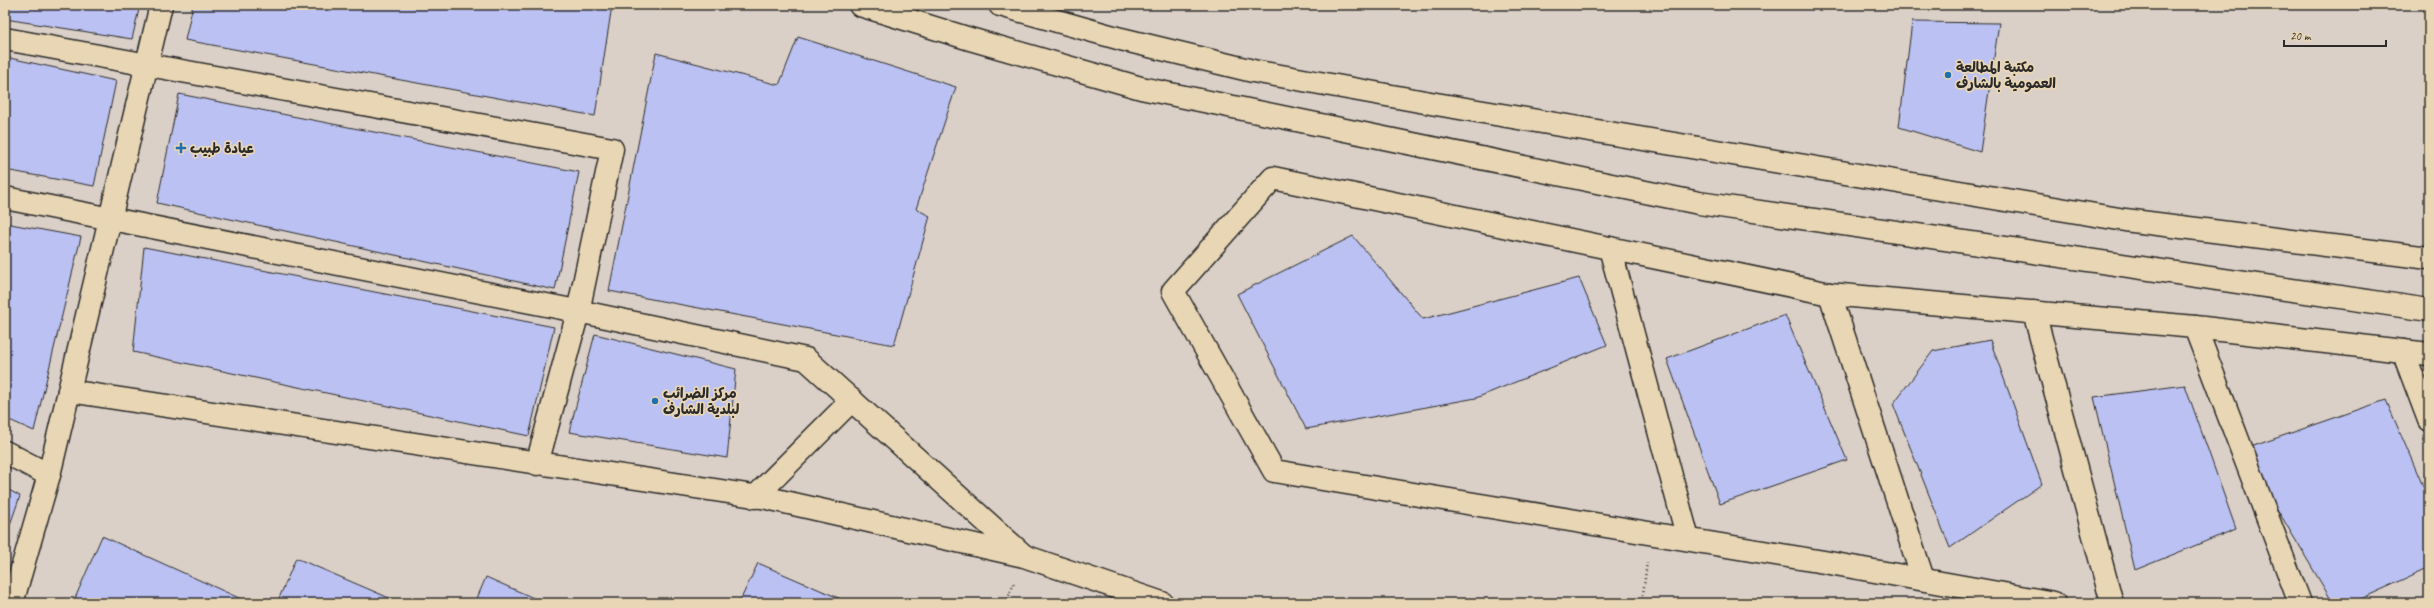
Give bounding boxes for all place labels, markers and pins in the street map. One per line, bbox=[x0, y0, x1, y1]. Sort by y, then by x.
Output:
place label: مكتبة المطالعة العمومية بالشارف bbox=[1956, 59, 2056, 92]
marker: مكتبة المطالعة العمومية بالشارف bbox=[1943, 70, 1953, 80]
place label: عيادة طبيب bbox=[190, 140, 254, 157]
marker: عيادة طبيب bbox=[175, 142, 187, 154]
place label: مركز الضرائب لبلدية الشارف bbox=[663, 385, 739, 418]
marker: مركز الضرائب لبلدية الشارف bbox=[650, 396, 660, 406]

